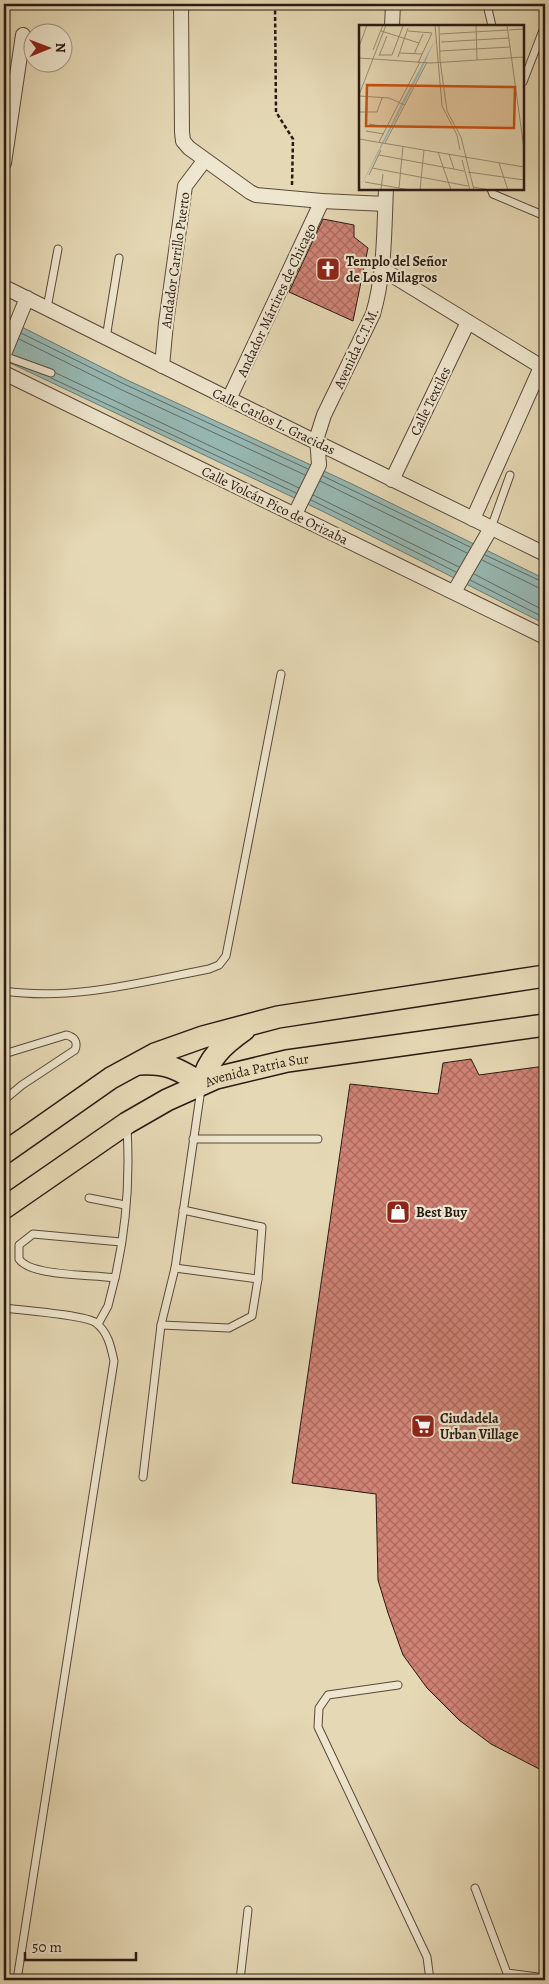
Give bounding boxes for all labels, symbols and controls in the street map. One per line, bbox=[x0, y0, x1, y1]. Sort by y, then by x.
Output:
north arrow bbox=[22, 22, 72, 72]
inset map bbox=[359, 25, 524, 190]
text: N bbox=[51, 43, 70, 53]
street label: Andador Carrillo Puerto bbox=[156, 191, 194, 330]
street label: Andador Mártires de Chicago bbox=[232, 220, 320, 381]
place label: Templo del Señor de Los Milagros bbox=[346, 252, 447, 287]
church icon: Templo del Señor de Los Milagros bbox=[315, 256, 341, 282]
street label: Avenida C.T.M. bbox=[329, 305, 384, 393]
street label: Calle Textiles bbox=[406, 364, 455, 439]
street label: Calle Carlos L. Gracidas bbox=[209, 383, 339, 460]
street label: Calle Volcán Pico de Orizaba bbox=[198, 462, 352, 549]
street label: Avenida Patria Sur bbox=[201, 1049, 311, 1092]
shop icon: Best Buy bbox=[385, 1199, 411, 1225]
place label: Best Buy bbox=[416, 1203, 467, 1222]
place label: Ciudadela Urban Village bbox=[440, 1409, 519, 1444]
supermarket icon: Ciudadela Urban Village bbox=[410, 1413, 436, 1439]
scale bar bbox=[25, 1929, 136, 1961]
text: 50 m bbox=[32, 1937, 62, 1957]

